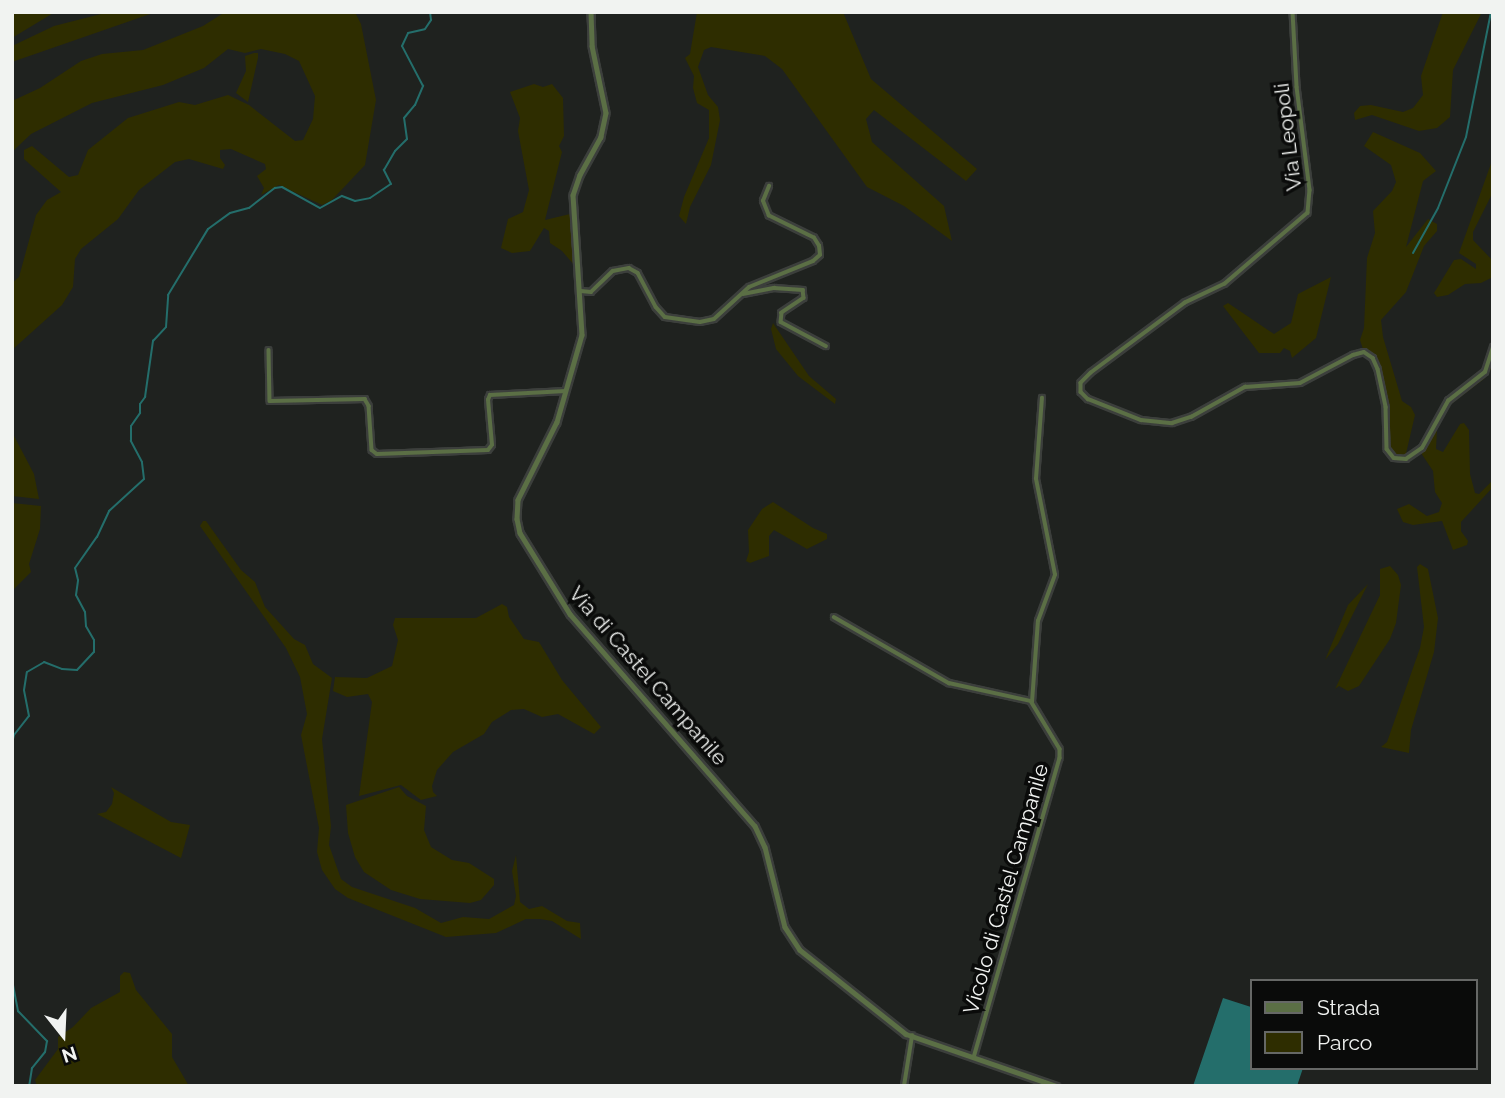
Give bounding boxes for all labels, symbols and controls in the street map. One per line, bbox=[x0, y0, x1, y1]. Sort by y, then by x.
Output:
street label: Via Leopoli bbox=[1269, 82, 1307, 192]
street label: Via di Castel Campanile bbox=[563, 581, 733, 771]
street label: Vicolo di Castel Campanile bbox=[958, 761, 1054, 1017]
legend bbox=[1250, 979, 1477, 1070]
text: Strada bbox=[1317, 995, 1380, 1020]
north arrow bbox=[28, 1000, 98, 1070]
text: Parco bbox=[1317, 1030, 1372, 1055]
text: N bbox=[59, 1042, 80, 1068]

